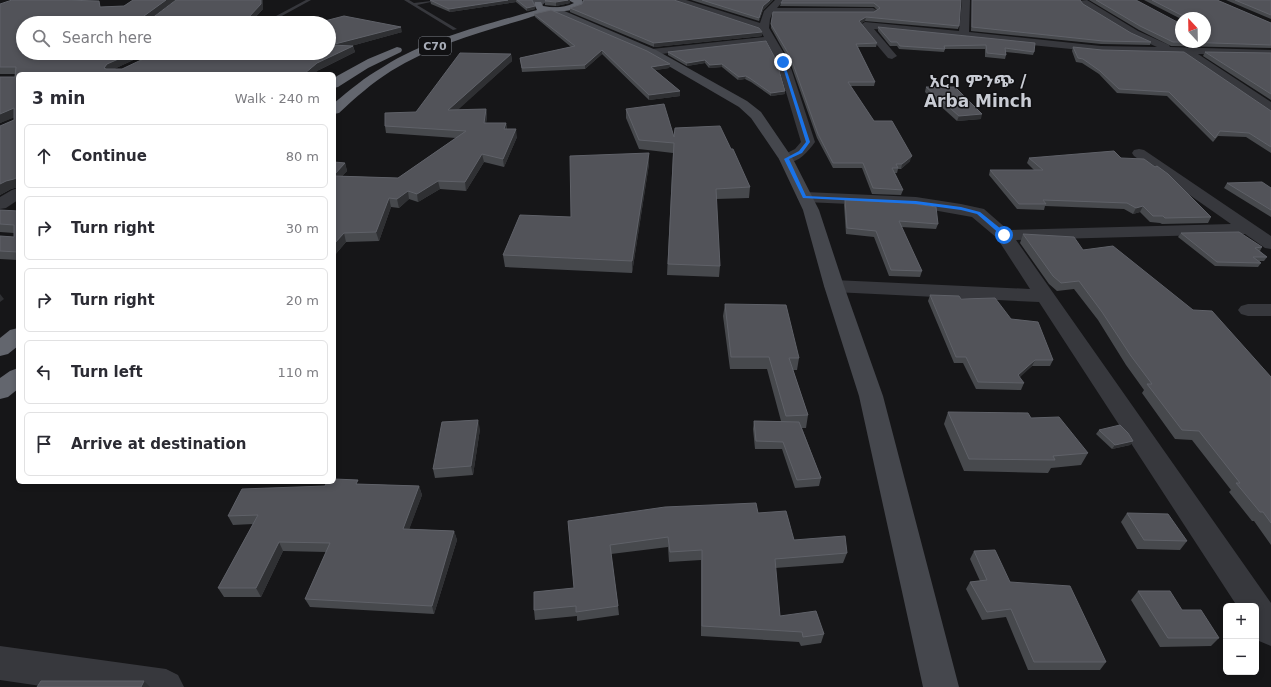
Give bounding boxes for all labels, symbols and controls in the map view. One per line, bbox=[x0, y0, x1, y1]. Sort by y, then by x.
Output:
north arrow bbox=[1175, 12, 1211, 48]
search box bbox=[16, 16, 336, 60]
icon: search bbox=[30, 27, 52, 49]
text: Search here bbox=[62, 29, 152, 47]
road number: C70 bbox=[419, 37, 451, 55]
route end bbox=[774, 53, 792, 71]
district label: አርባ ምንጭ / Arba Minch bbox=[924, 71, 1032, 111]
text: 3 min bbox=[32, 88, 85, 108]
text: Walk · 240 m bbox=[235, 91, 320, 106]
icon: ahead bbox=[33, 145, 55, 167]
text: Continue bbox=[71, 147, 147, 165]
text: 80 m bbox=[286, 149, 319, 164]
icon: right bbox=[33, 217, 55, 239]
text: Turn right bbox=[71, 219, 155, 237]
text: 30 m bbox=[286, 221, 319, 236]
route start bbox=[995, 226, 1013, 244]
icon: right bbox=[33, 289, 55, 311]
text: Turn right bbox=[71, 291, 155, 309]
text: 20 m bbox=[286, 293, 319, 308]
icon: left bbox=[33, 361, 55, 383]
text: Turn left bbox=[71, 363, 143, 381]
text: 110 m bbox=[277, 365, 319, 380]
icon: arrive bbox=[33, 433, 55, 455]
text: Arrive at destination bbox=[71, 435, 246, 453]
map controls bbox=[1223, 603, 1259, 675]
button: + bbox=[1223, 603, 1259, 639]
button: − bbox=[1223, 639, 1259, 675]

